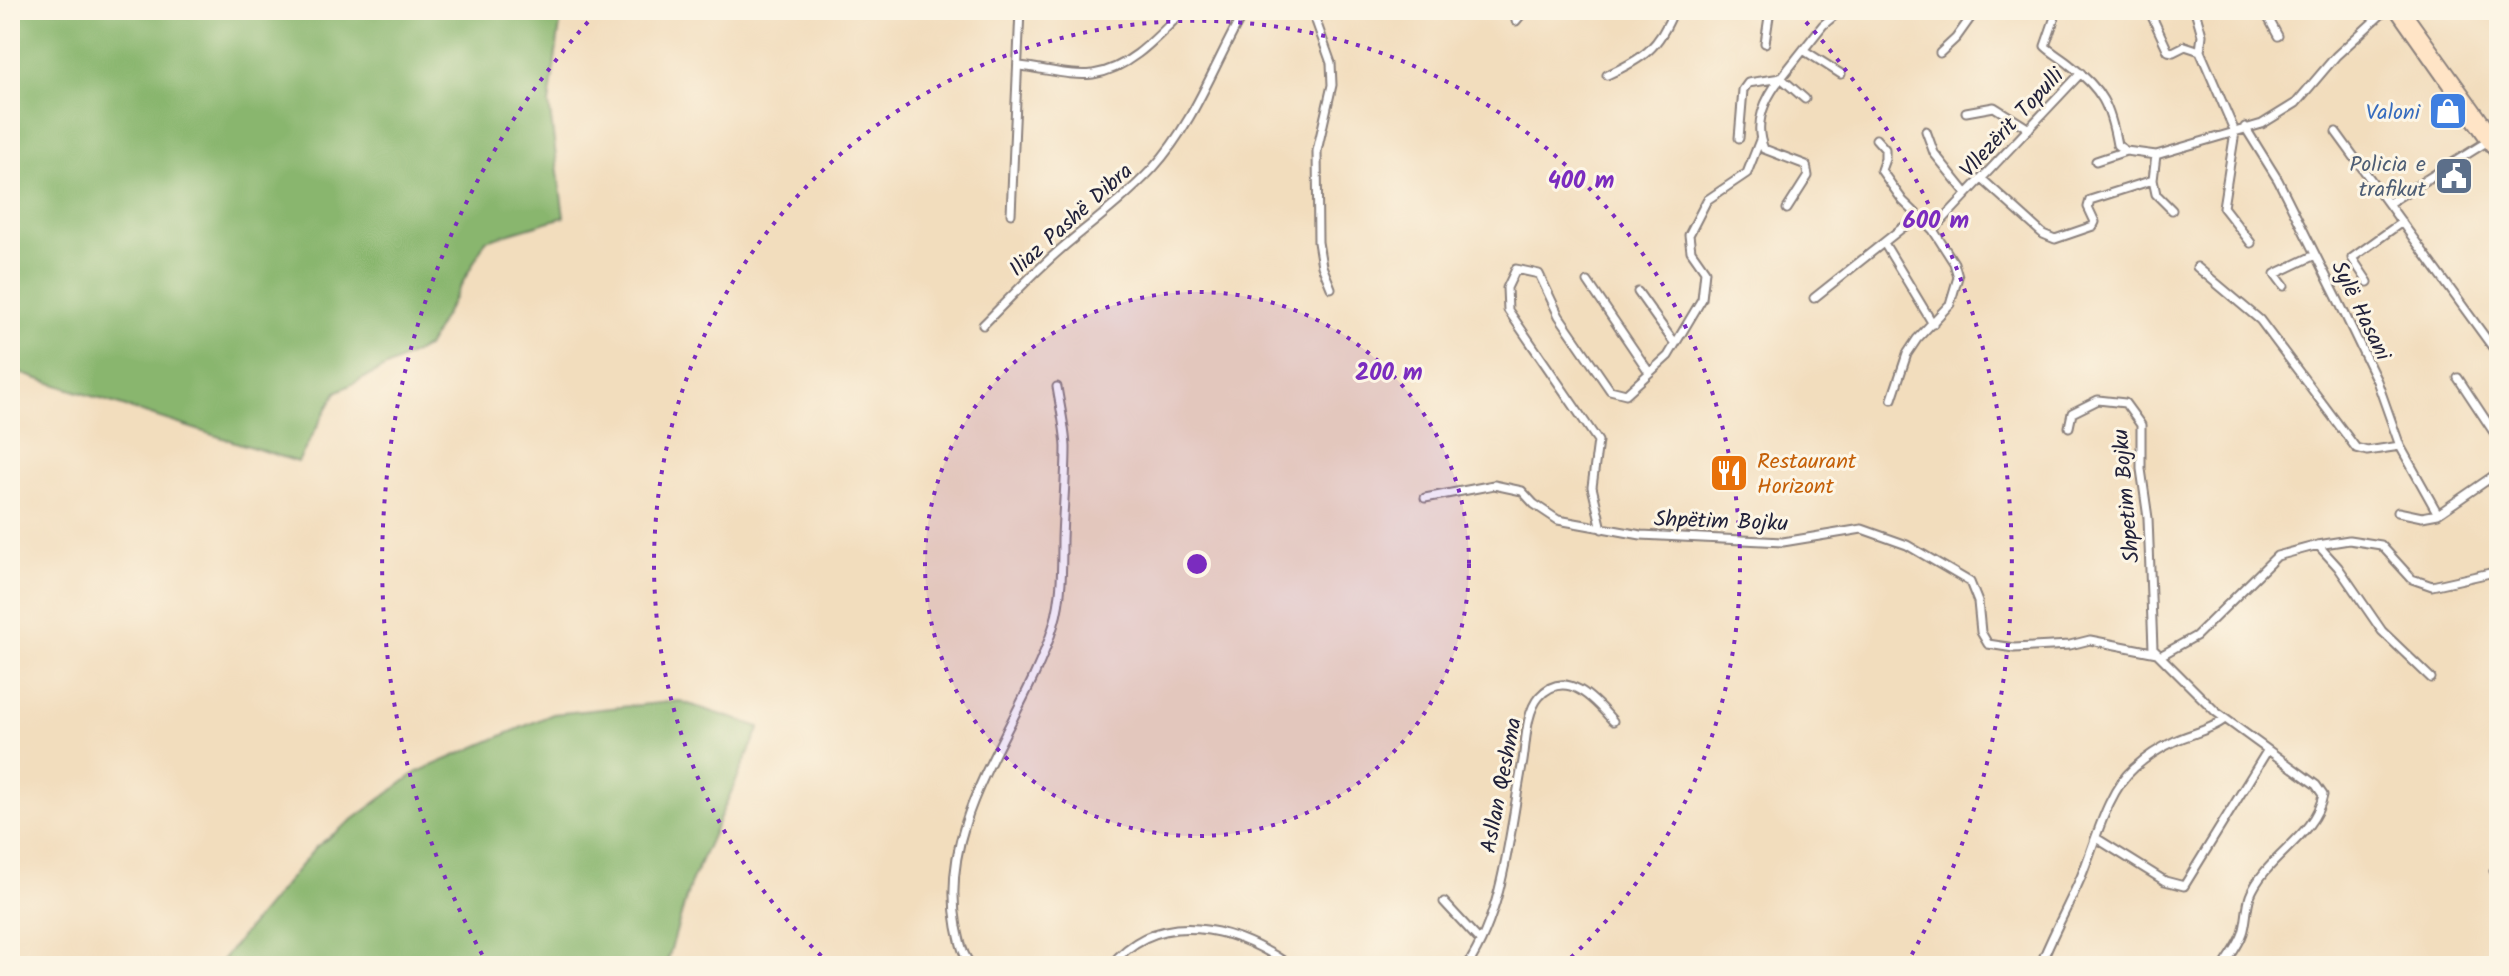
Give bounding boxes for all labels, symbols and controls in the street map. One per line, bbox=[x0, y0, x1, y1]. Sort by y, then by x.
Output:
street label: Vllezërit Topulli bbox=[1952, 60, 2074, 187]
shop icon: Valoni bbox=[2427, 90, 2469, 132]
place label: Valoni bbox=[2366, 96, 2421, 131]
place label: Policia e trafikut bbox=[2349, 148, 2426, 208]
street label: Iliaz Pashë Dibra bbox=[1002, 155, 1142, 286]
public building icon: Policia e trafikut bbox=[2433, 155, 2475, 197]
text: 400 m bbox=[1548, 162, 1614, 201]
text: 600 m bbox=[1903, 202, 1969, 241]
street label: Sylë Hasani bbox=[2320, 255, 2399, 368]
text: 200 m bbox=[1355, 354, 1423, 393]
street label: Shpetim Bojku bbox=[2104, 427, 2151, 564]
place label: Restaurant Horizont bbox=[1757, 445, 1857, 505]
restaurant icon: Restaurant Horizont bbox=[1708, 452, 1750, 494]
street label: Shpëtim Bojku bbox=[1653, 503, 1789, 542]
centre of rings bbox=[1183, 550, 1211, 578]
street label: Asllan Qeshma bbox=[1472, 715, 1533, 856]

